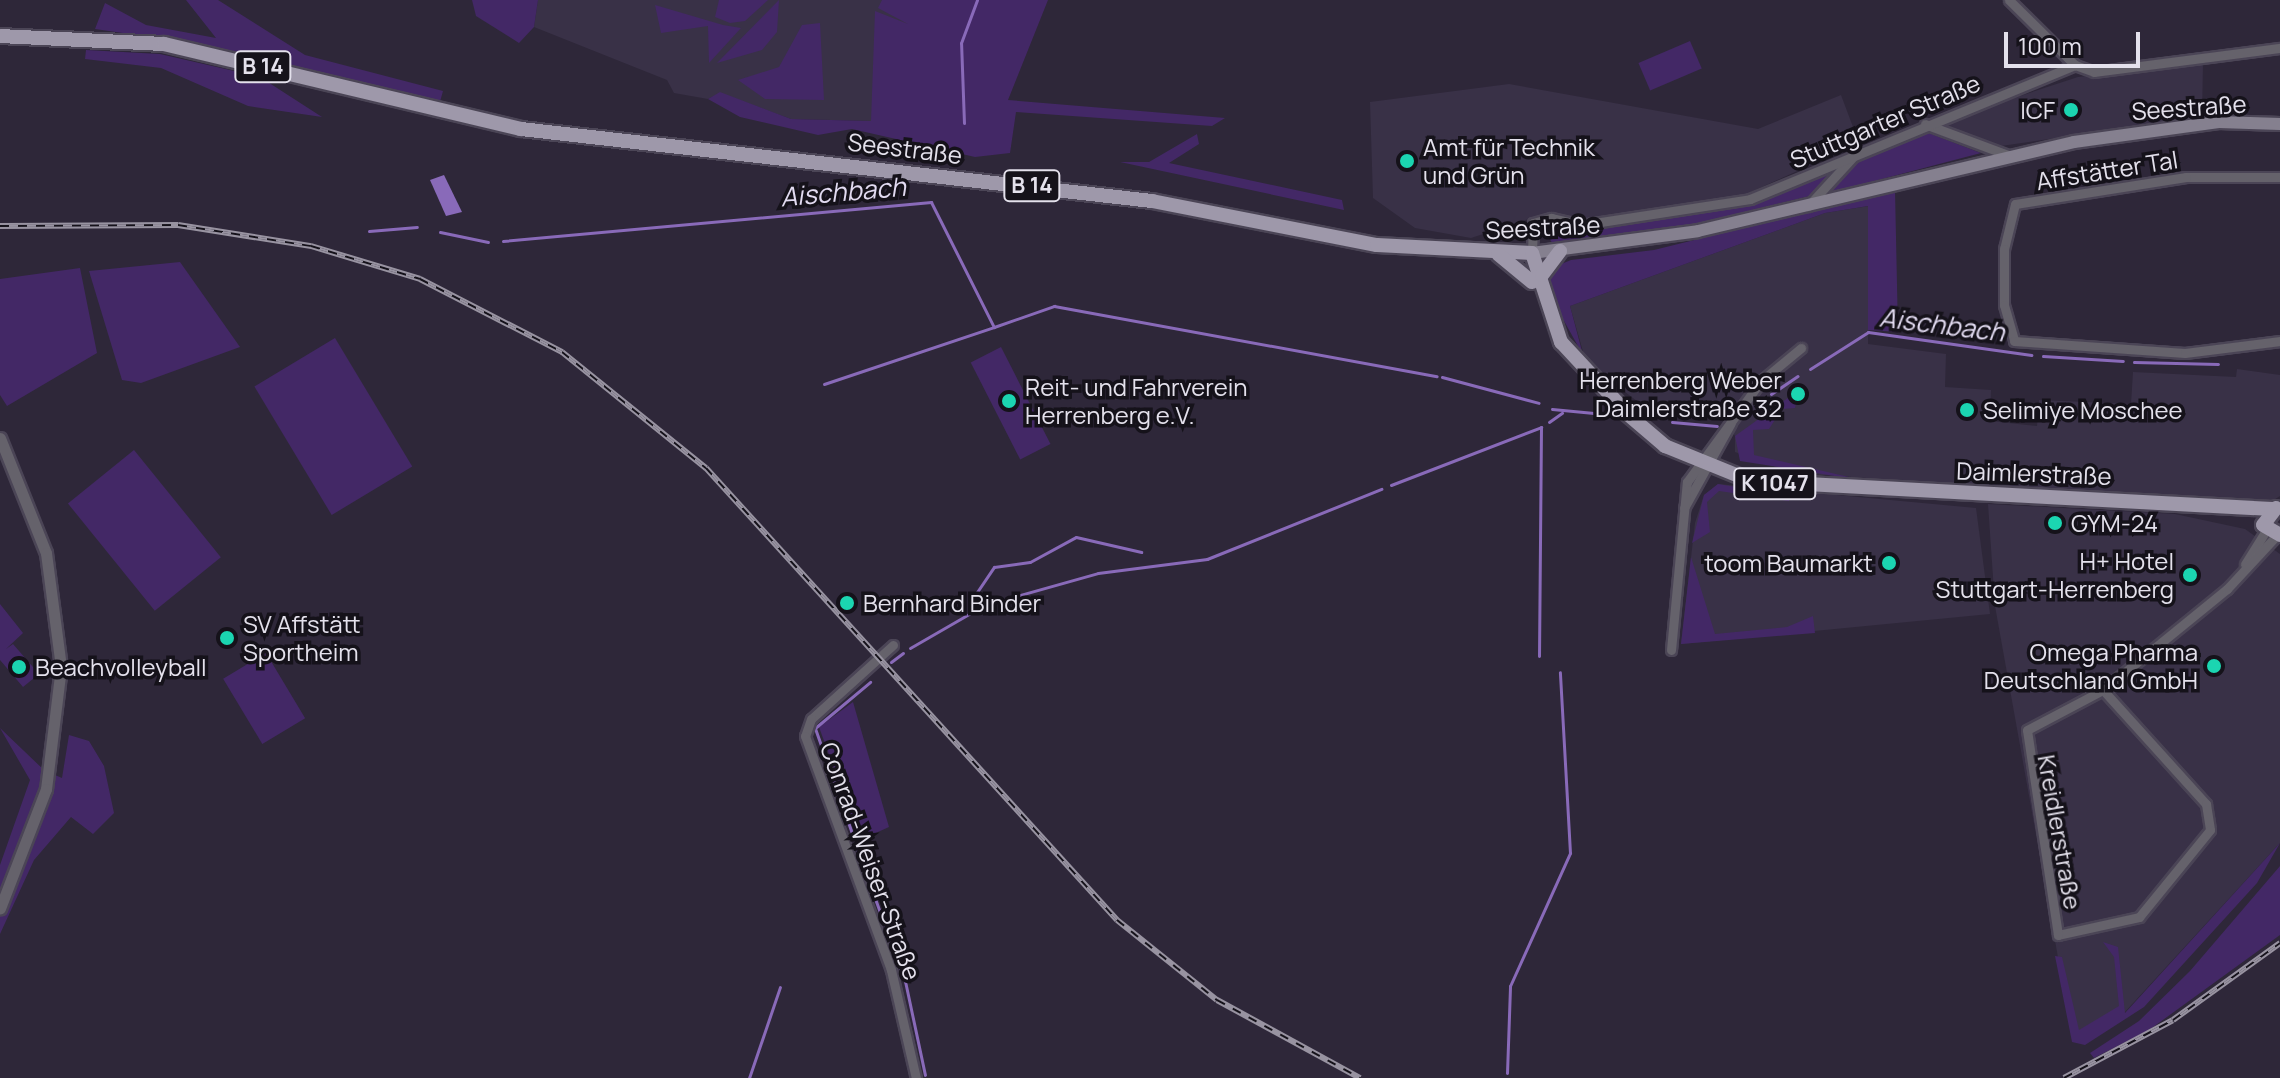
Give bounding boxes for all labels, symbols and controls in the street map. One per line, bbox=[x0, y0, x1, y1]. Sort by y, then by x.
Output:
scale bar bbox=[2008, 16, 2144, 66]
text: 100 m bbox=[2018, 29, 2082, 62]
road number: B 14 bbox=[233, 49, 293, 85]
street label: Stuttgarter Straße bbox=[1786, 68, 1984, 174]
street label: Seestraße bbox=[2131, 89, 2247, 125]
place label: ICF bbox=[2020, 96, 2055, 124]
marker: ICF bbox=[2062, 101, 2080, 119]
street label: Seestraße bbox=[846, 127, 964, 169]
place label: Amt für Technik und Grün bbox=[1423, 133, 1595, 189]
street label: Affstätter Tal bbox=[2034, 145, 2180, 195]
marker: Amt für Technik und Grün bbox=[1398, 152, 1416, 170]
road number: B 14 bbox=[1002, 168, 1062, 204]
water label: Aischbach bbox=[779, 171, 907, 213]
street label: Seestraße bbox=[1485, 210, 1601, 244]
water label: Aischbach bbox=[1878, 302, 2006, 348]
place label: Herrenberg Weber Daimlerstraße 32 bbox=[1579, 366, 1782, 422]
place label: Reit- und Fahrverein Herrenberg e.V. bbox=[1025, 373, 1248, 429]
marker: Herrenberg Weber Daimlerstraße 32 bbox=[1789, 385, 1807, 403]
marker: Reit- und Fahrverein Herrenberg e.V. bbox=[1000, 392, 1018, 410]
place label: Selimiye Moschee bbox=[1983, 396, 2182, 424]
marker: Selimiye Moschee bbox=[1958, 401, 1976, 419]
street label: Daimlerstraße bbox=[1956, 456, 2112, 490]
road number: K 1047 bbox=[1733, 466, 1817, 502]
place label: GYM-24 bbox=[2071, 509, 2158, 537]
marker: GYM-24 bbox=[2046, 514, 2064, 532]
place label: H+ Hotel Stuttgart-Herrenberg bbox=[1936, 547, 2174, 603]
place label: toom Baumarkt bbox=[1704, 549, 1873, 577]
marker: toom Baumarkt bbox=[1880, 554, 1898, 572]
marker: H+ Hotel Stuttgart-Herrenberg bbox=[2181, 566, 2199, 584]
place label: Bernhard Binder bbox=[863, 589, 1041, 617]
marker: Bernhard Binder bbox=[838, 594, 856, 612]
place label: SV Affstätt Sportheim bbox=[243, 610, 360, 666]
marker: SV Affstätt Sportheim bbox=[218, 629, 236, 647]
place label: Omega Pharma Deutschland GmbH bbox=[1984, 638, 2198, 694]
place label: Beachvolleyball bbox=[35, 653, 207, 681]
marker: Omega Pharma Deutschland GmbH bbox=[2205, 657, 2223, 675]
marker: Beachvolleyball bbox=[10, 658, 28, 676]
street label: Conrad-Weiser-Straße bbox=[815, 738, 927, 984]
street label: Kreidlerstraße bbox=[2032, 752, 2088, 912]

